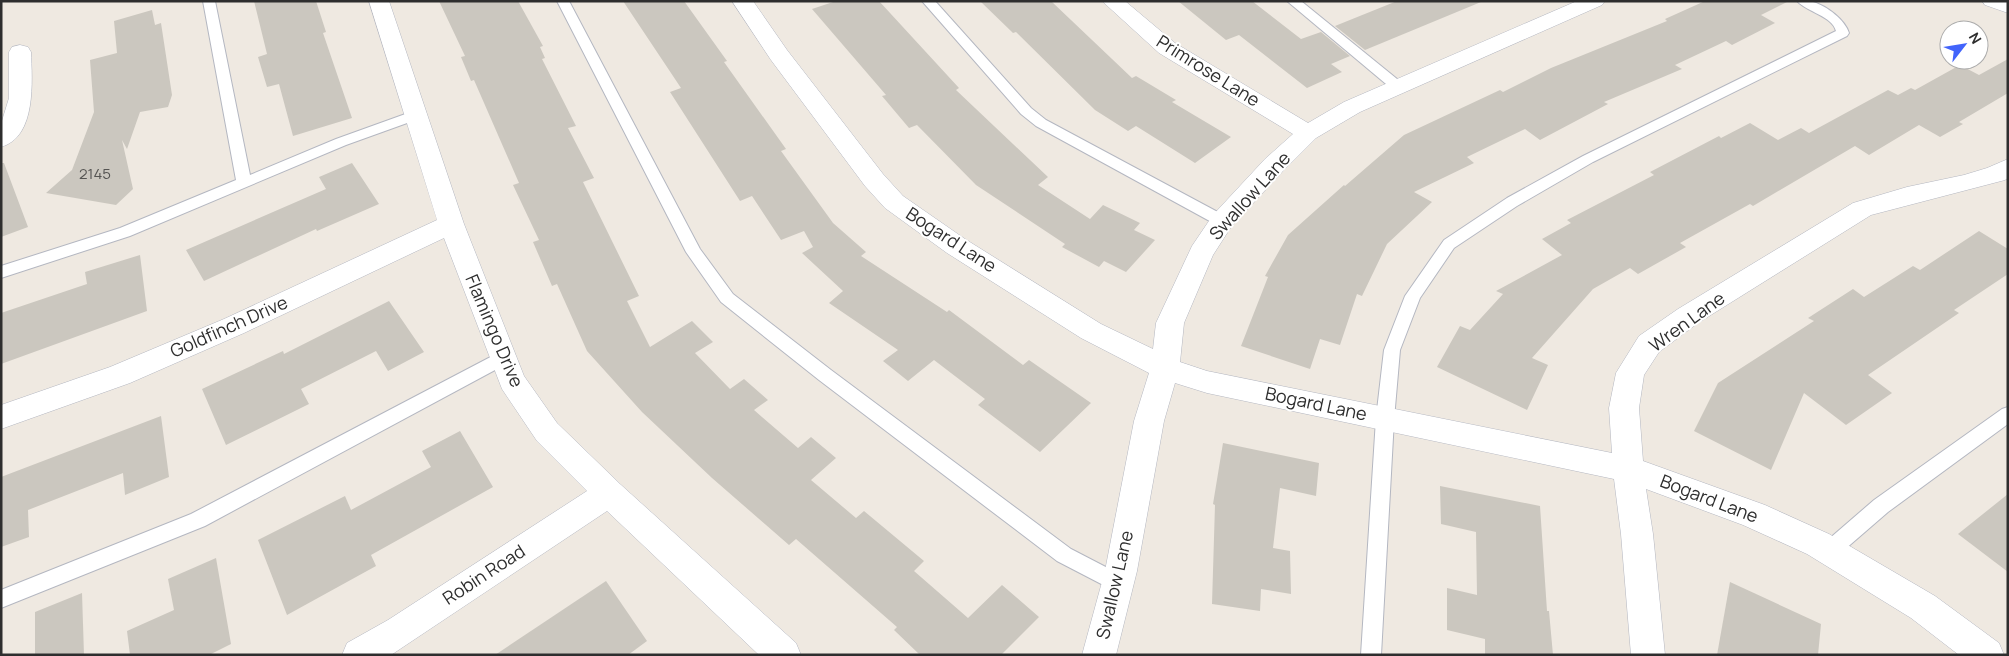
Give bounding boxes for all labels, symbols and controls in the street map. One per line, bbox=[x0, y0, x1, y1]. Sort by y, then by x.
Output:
north arrow bbox=[1939, 20, 1989, 70]
street label: Primrose Lane bbox=[1152, 29, 1265, 111]
text: N bbox=[1965, 29, 1986, 47]
street label: Swallow Lane bbox=[1203, 146, 1295, 245]
house number: 2145 bbox=[79, 163, 111, 184]
street label: Bogard Lane bbox=[902, 201, 1001, 277]
street label: Flamingo Drive bbox=[460, 270, 529, 391]
street label: Wren Lane bbox=[1644, 286, 1729, 357]
street label: Goldfinch Drive bbox=[166, 289, 291, 363]
street label: Bogard Lane bbox=[1263, 381, 1369, 425]
street label: Bogard Lane bbox=[1657, 468, 1762, 528]
street label: Swallow Lane bbox=[1090, 528, 1138, 641]
street label: Robin Road bbox=[438, 539, 529, 610]

